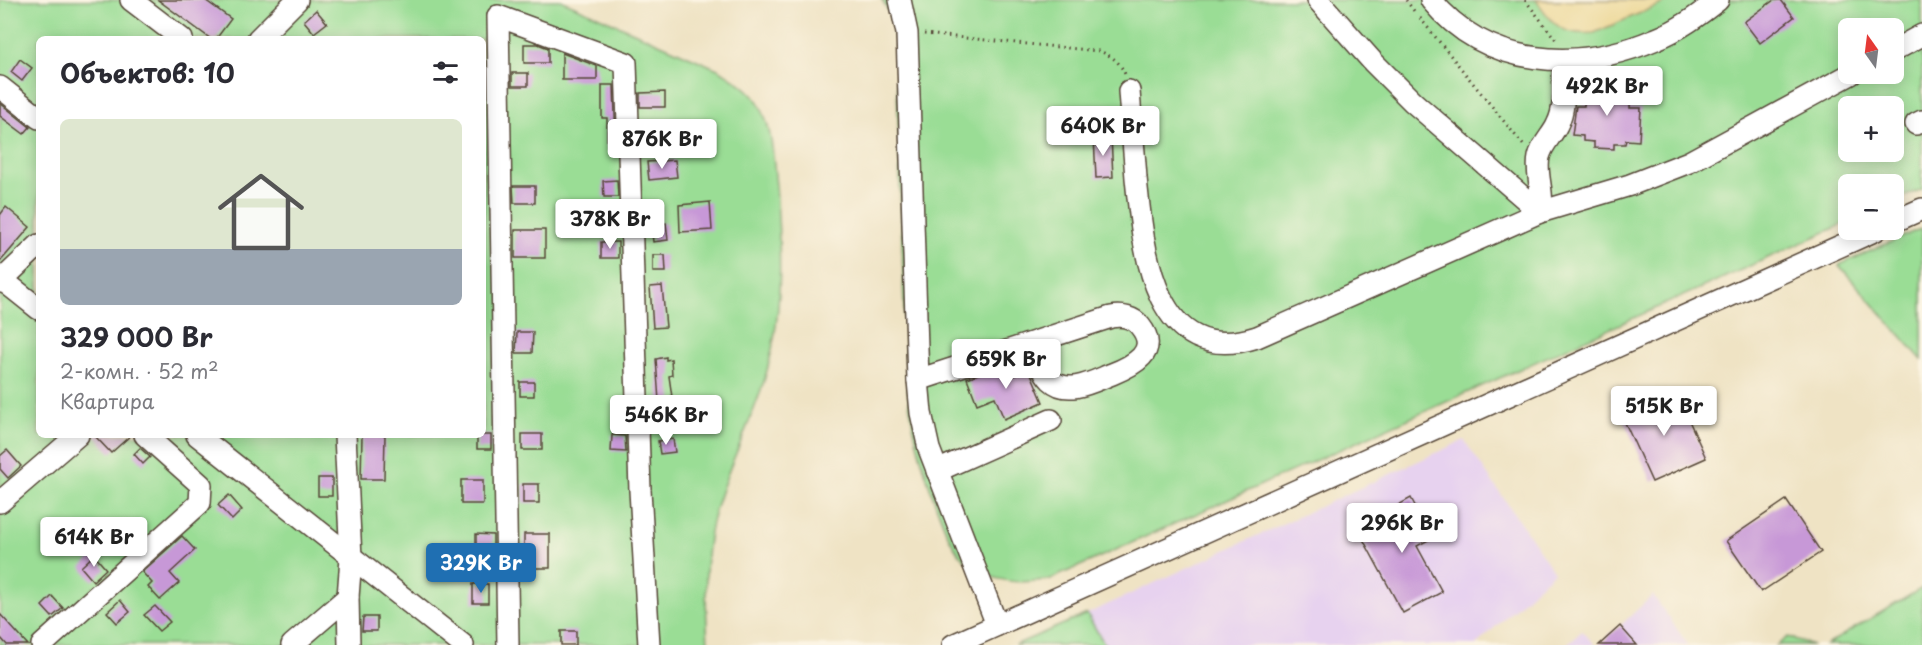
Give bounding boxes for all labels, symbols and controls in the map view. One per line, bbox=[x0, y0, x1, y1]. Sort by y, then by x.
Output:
north arrow bbox=[1838, 18, 1904, 84]
map controls bbox=[1838, 18, 1904, 240]
text: Объектов: 10 bbox=[60, 53, 235, 92]
icon: filters bbox=[429, 56, 462, 89]
pin: 492K Br bbox=[1552, 66, 1662, 117]
text: 492K Br bbox=[1566, 70, 1648, 100]
button: + bbox=[1838, 96, 1904, 162]
pin: 640K Br bbox=[1048, 106, 1158, 157]
text: 640K Br bbox=[1060, 110, 1146, 140]
pin: 876K Br bbox=[607, 119, 717, 170]
text: 876K Br bbox=[622, 123, 702, 153]
icon: home bbox=[207, 158, 315, 266]
button: − bbox=[1838, 174, 1904, 240]
pin: 378K Br bbox=[555, 199, 665, 250]
text: 378K Br bbox=[569, 203, 651, 233]
text: 329 000 Br bbox=[60, 317, 213, 356]
pin: 659K Br bbox=[951, 339, 1061, 390]
text: 659K Br bbox=[966, 343, 1046, 373]
text: 2-комн. · 52 m² bbox=[60, 356, 219, 386]
text: Квартира bbox=[60, 386, 154, 416]
pin: 515K Br bbox=[1609, 386, 1719, 437]
text: 515K Br bbox=[1625, 390, 1703, 420]
pin: 546K Br bbox=[611, 395, 721, 446]
text: 546K Br bbox=[624, 399, 708, 429]
pin: 296K Br bbox=[1347, 503, 1457, 554]
text: 296K Br bbox=[1361, 507, 1443, 537]
pin: 614K Br bbox=[39, 517, 149, 568]
text: 614K Br bbox=[54, 521, 134, 551]
pin: 329K Br bbox=[426, 543, 536, 594]
text: 329K Br bbox=[440, 547, 522, 577]

